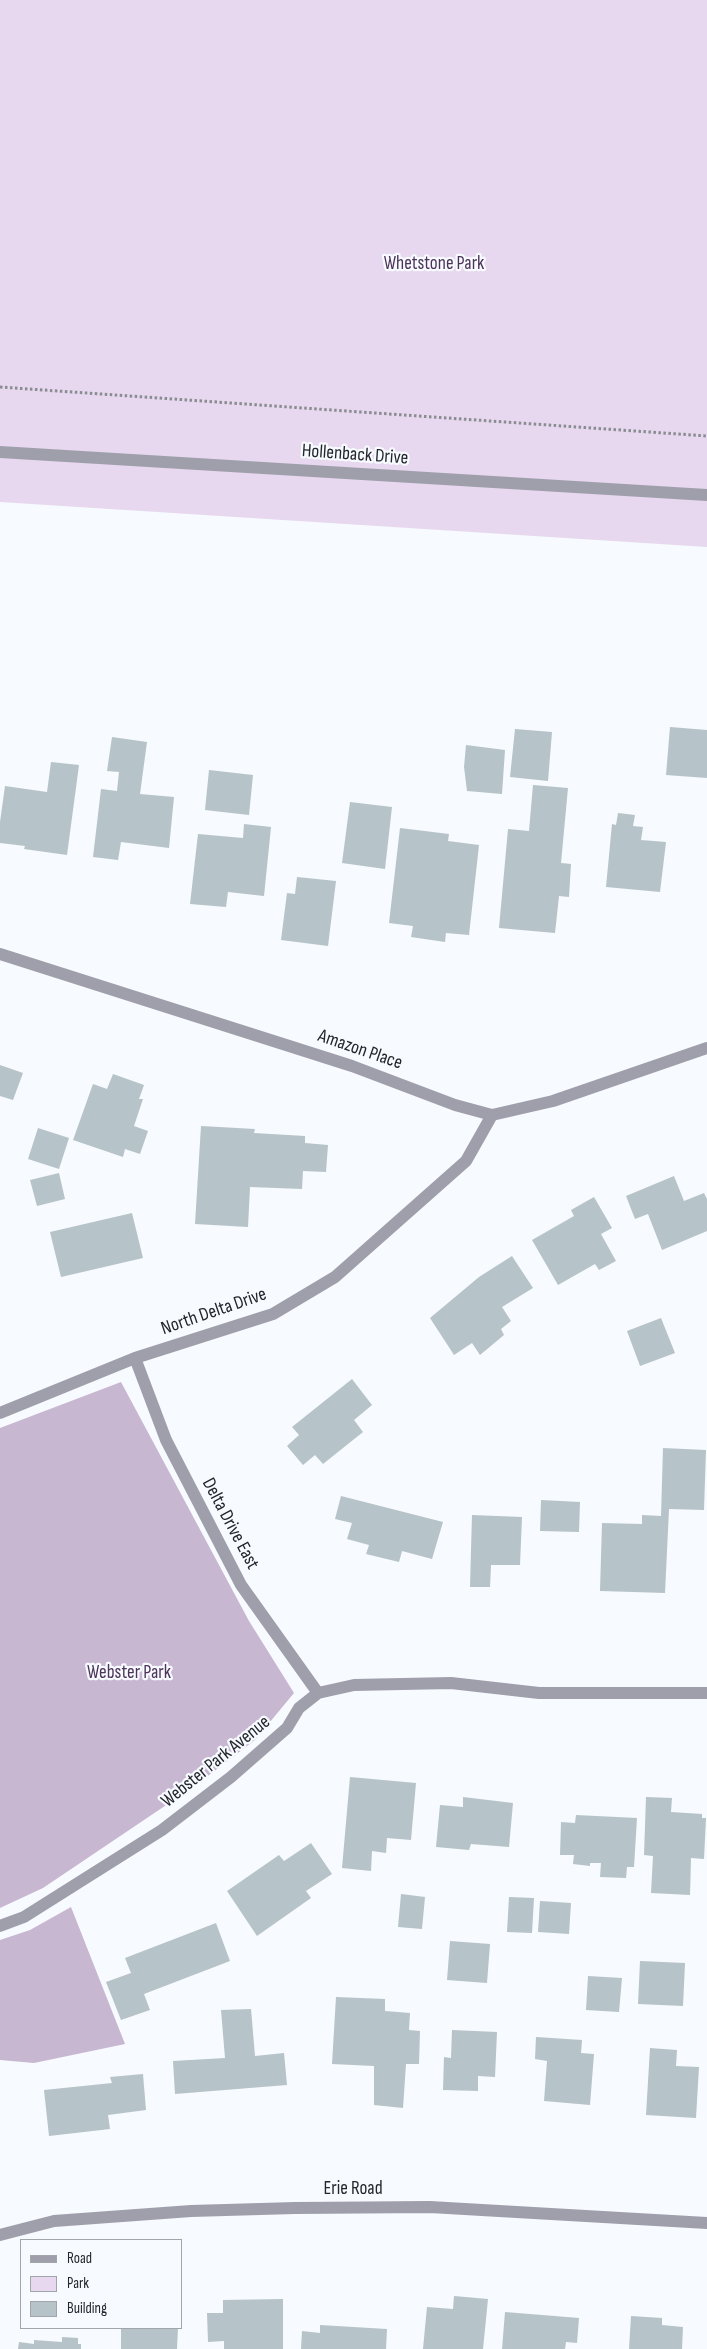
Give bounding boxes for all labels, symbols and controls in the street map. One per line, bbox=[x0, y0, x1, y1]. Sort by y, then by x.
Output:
park label: Whetstone Park bbox=[384, 253, 484, 275]
street label: Hollenback Drive bbox=[301, 440, 409, 470]
street label: Amazon Place bbox=[315, 1025, 405, 1075]
street label: North Delta Drive bbox=[158, 1283, 270, 1341]
street label: Delta Drive East bbox=[196, 1474, 264, 1574]
park label: Webster Park bbox=[87, 1662, 171, 1684]
street label: Webster Park Avenue bbox=[157, 1711, 275, 1813]
street label: Erie Road bbox=[323, 2178, 383, 2200]
legend bbox=[20, 2239, 182, 2329]
text: Road bbox=[67, 2249, 92, 2268]
text: Park bbox=[67, 2274, 89, 2293]
text: Building bbox=[67, 2299, 107, 2318]

